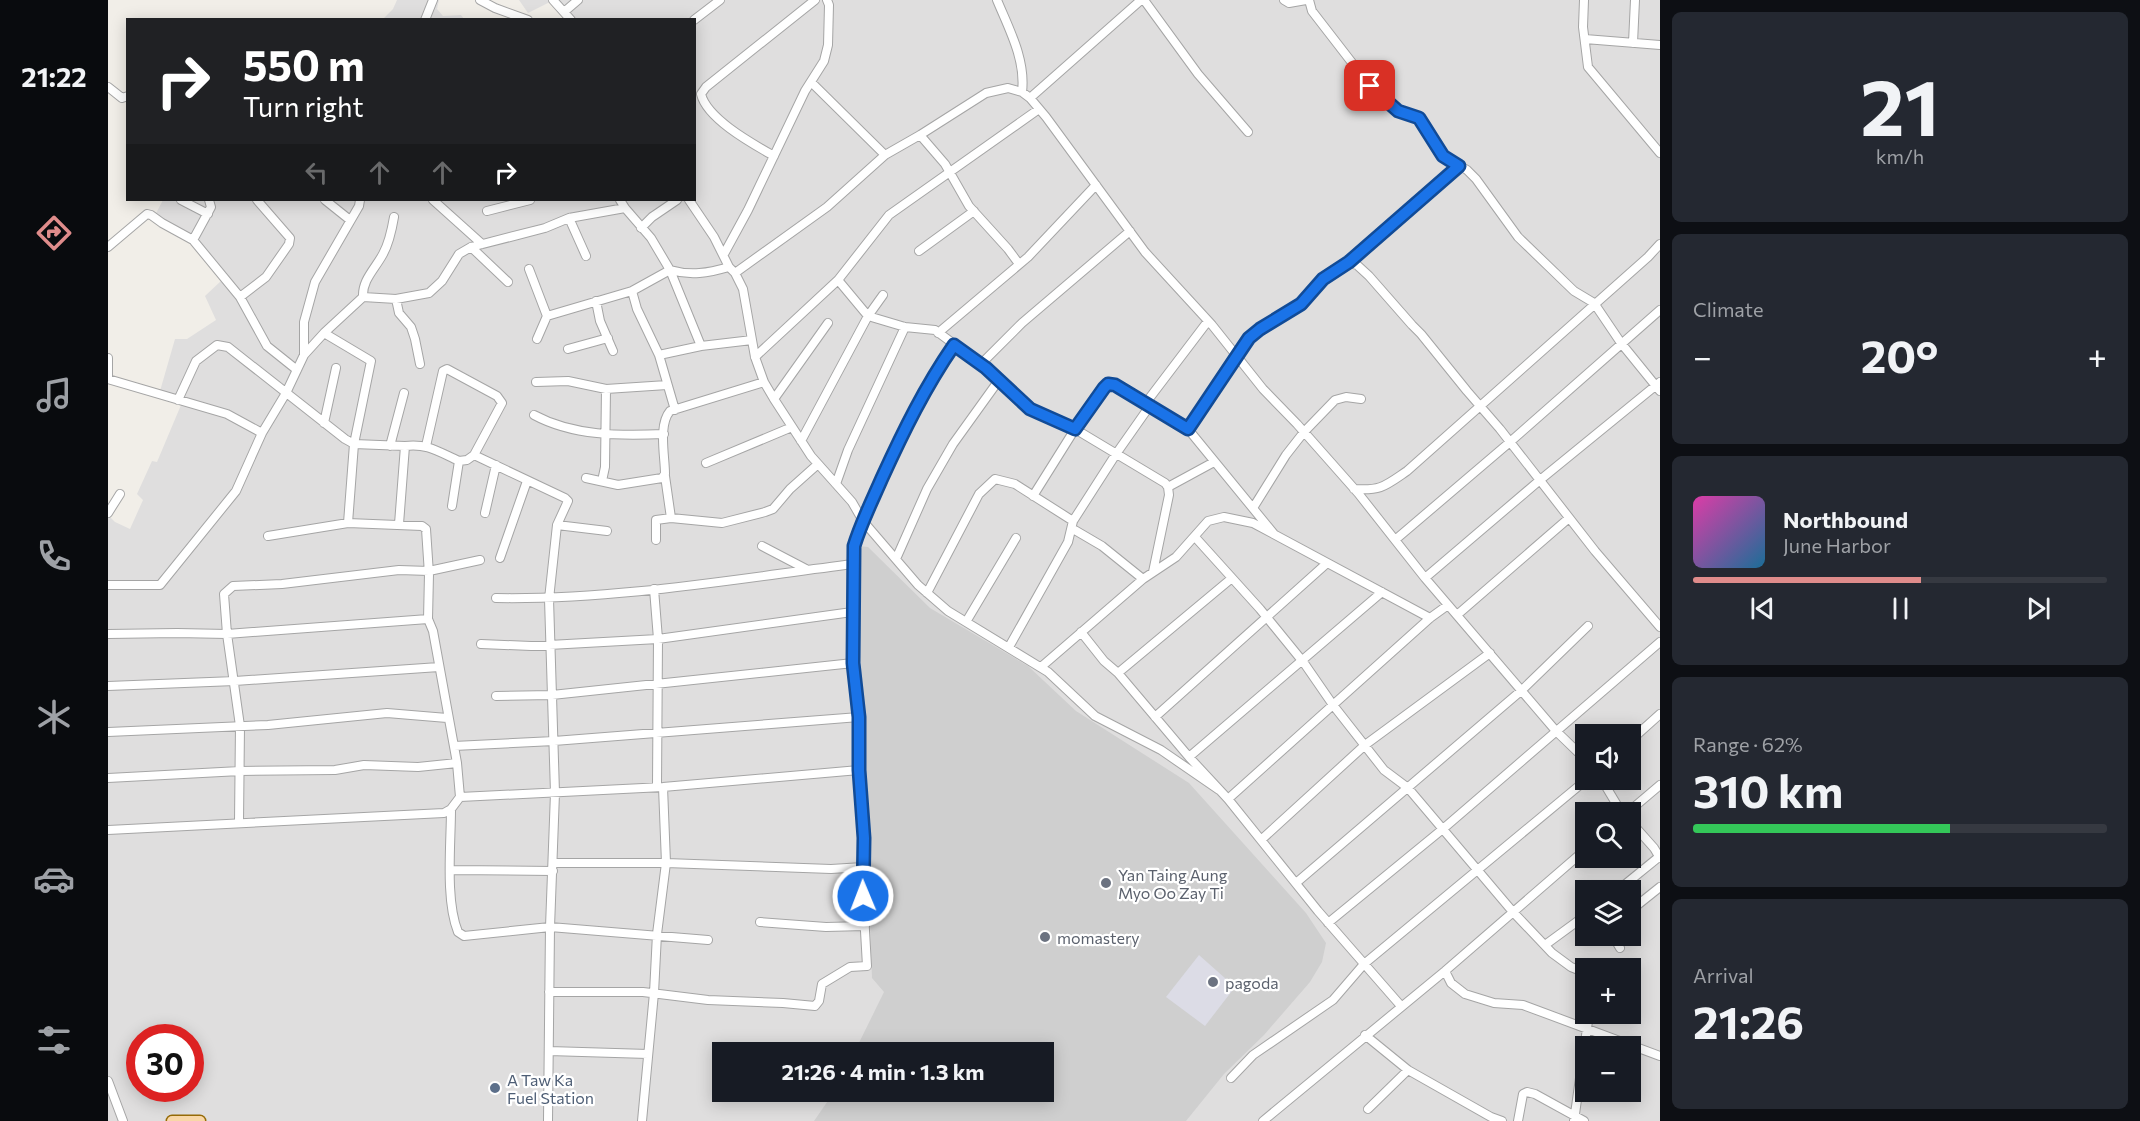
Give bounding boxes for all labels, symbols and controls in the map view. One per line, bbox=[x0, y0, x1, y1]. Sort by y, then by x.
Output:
text: 550 m bbox=[243, 38, 365, 90]
icon: right bbox=[144, 42, 222, 120]
text: 21 bbox=[1860, 57, 1940, 152]
text: 21:22 bbox=[21, 60, 87, 93]
pin bbox=[1344, 60, 1395, 111]
icon: arrive bbox=[1353, 69, 1386, 102]
text: Turn right bbox=[243, 90, 363, 123]
text: km/h bbox=[1876, 144, 1924, 168]
icon: left bbox=[300, 156, 333, 189]
icon: ahead bbox=[363, 156, 396, 189]
icon: ahead bbox=[426, 156, 459, 189]
icon: right bbox=[489, 156, 522, 189]
icon: directions bbox=[33, 212, 75, 254]
text: Climate bbox=[1693, 297, 1763, 321]
text: 20° bbox=[1861, 327, 1939, 382]
text: − bbox=[1693, 335, 1712, 376]
text: + bbox=[2088, 335, 2107, 376]
icon: music bbox=[33, 374, 75, 416]
text: Northbound bbox=[1783, 506, 1908, 533]
text: June Harbor bbox=[1783, 533, 1891, 557]
icon: phone bbox=[33, 535, 75, 577]
icon: previous bbox=[1746, 592, 1779, 625]
icon: pause bbox=[1884, 592, 1917, 625]
icon: next bbox=[2022, 592, 2055, 625]
icon: climate bbox=[33, 696, 75, 738]
map controls bbox=[1575, 724, 1641, 1102]
button: sound bbox=[1575, 724, 1641, 790]
text: Range · 62% bbox=[1693, 732, 1803, 756]
text: 310 km bbox=[1693, 762, 1843, 817]
button: search bbox=[1575, 802, 1641, 868]
icon: car bbox=[33, 858, 75, 900]
position arrow bbox=[831, 864, 895, 928]
place label: Yan Taing Aung Myo Oo Zay Ti bbox=[1118, 865, 1228, 902]
marker: Yan Taing Aung Myo Oo Zay Ti bbox=[1099, 876, 1113, 890]
button: layers bbox=[1575, 880, 1641, 946]
place label: momastery bbox=[1057, 928, 1140, 947]
marker: momastery bbox=[1038, 930, 1052, 944]
button: + bbox=[1575, 958, 1641, 1024]
text: Arrival bbox=[1693, 963, 1754, 987]
place label: pagoda bbox=[1225, 973, 1279, 992]
marker: pagoda bbox=[1206, 975, 1220, 989]
text: 21:26 bbox=[1693, 993, 1804, 1048]
icon: filters bbox=[33, 1019, 75, 1061]
speed limit sign: 30 bbox=[126, 1024, 204, 1102]
button: − bbox=[1575, 1036, 1641, 1102]
text: 21:26 · 4 min · 1.3 km bbox=[781, 1058, 985, 1085]
place label: A Taw Ka Fuel Station bbox=[507, 1070, 594, 1107]
marker: A Taw Ka Fuel Station bbox=[488, 1081, 502, 1095]

